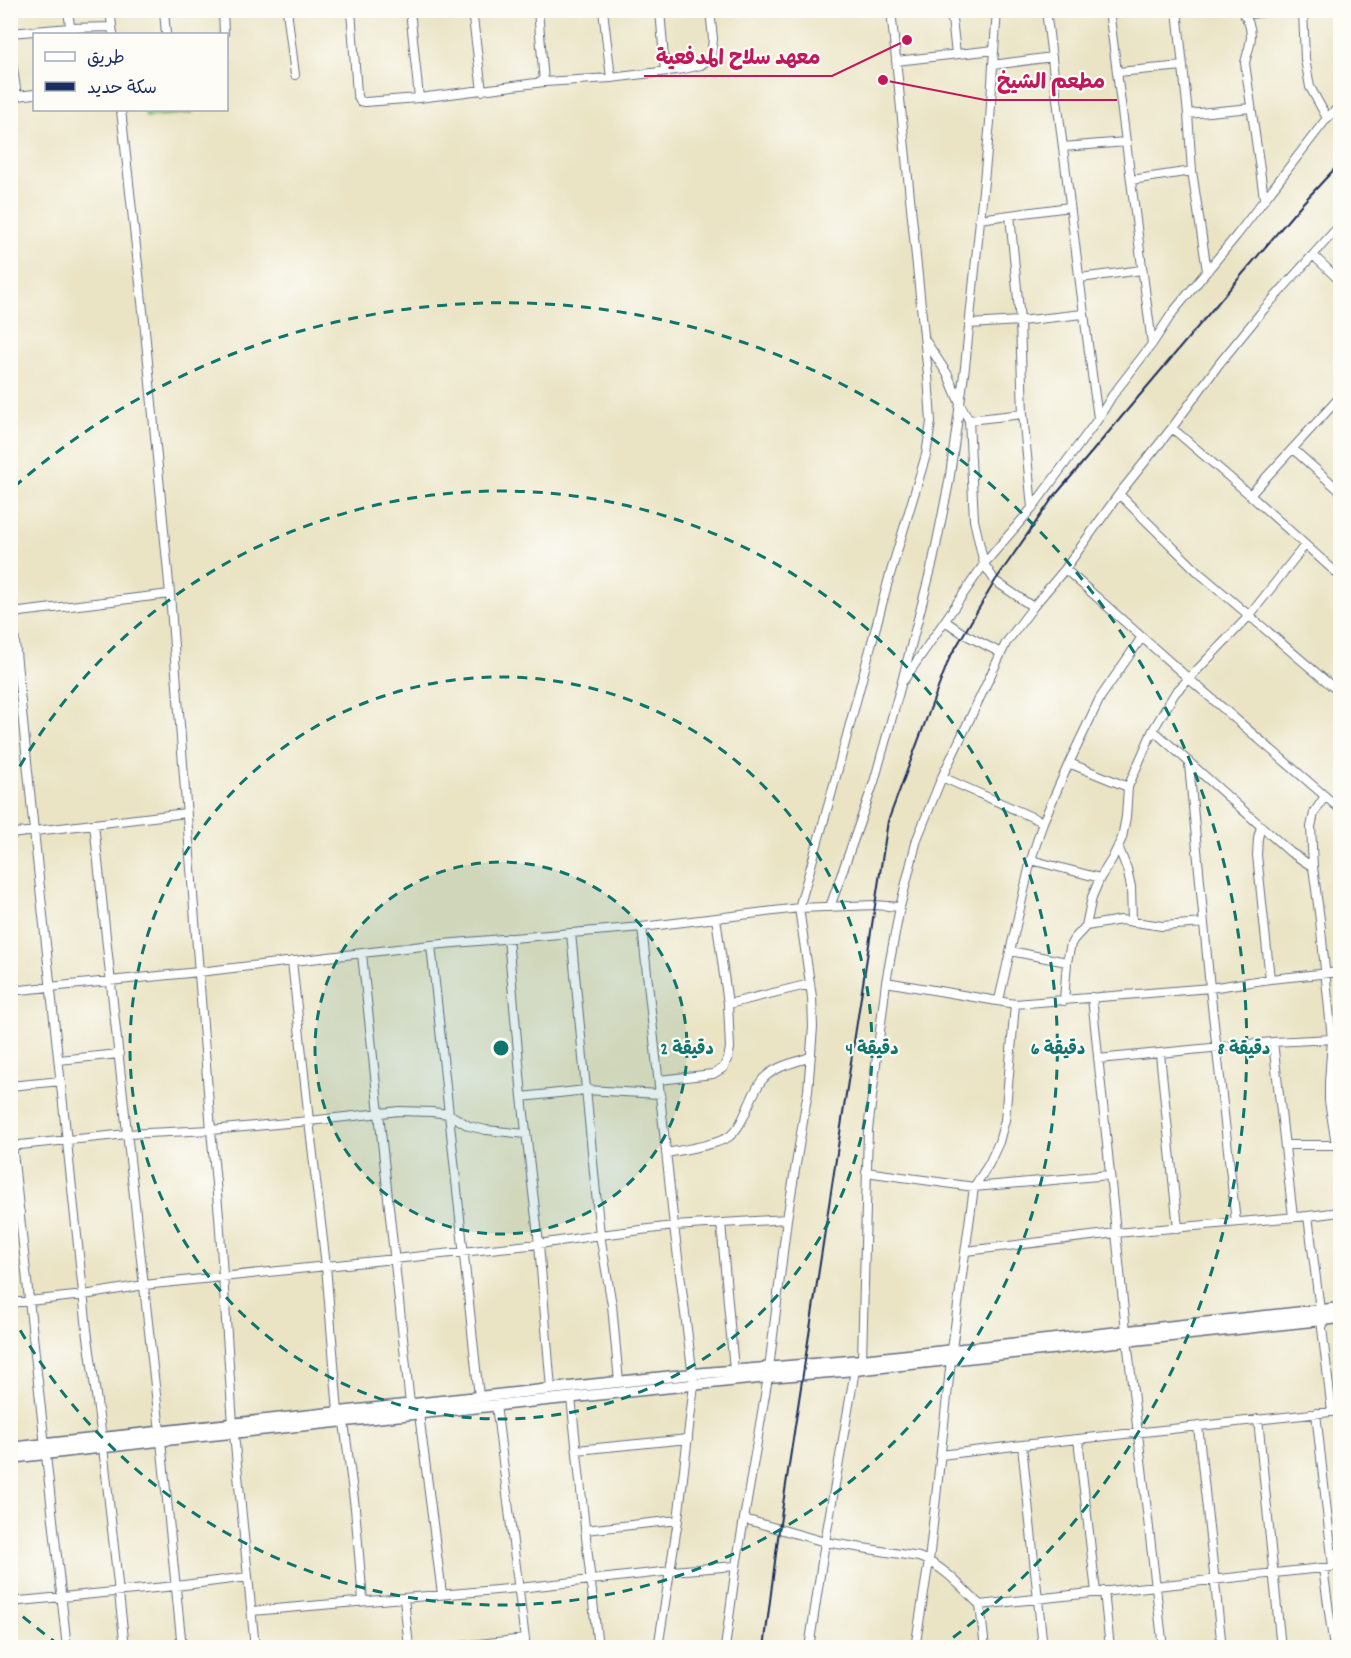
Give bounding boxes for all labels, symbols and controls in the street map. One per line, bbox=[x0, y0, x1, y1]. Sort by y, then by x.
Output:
legend bbox=[33, 33, 228, 111]
callout: معهد سلاح المدفعية bbox=[644, 37, 832, 76]
text: معهد سلاح المدفعية bbox=[656, 45, 820, 75]
text: طريق bbox=[87, 47, 125, 72]
callout: مطعم الشيخ bbox=[985, 61, 1117, 100]
text: مطعم الشيخ bbox=[997, 69, 1105, 99]
text: سكة حديد bbox=[87, 77, 157, 102]
centre of rings bbox=[491, 1038, 511, 1058]
text: 2 دقيقة bbox=[660, 1038, 714, 1063]
text: 4 دقيقة bbox=[845, 1038, 899, 1063]
text: 6 دقيقة bbox=[1031, 1038, 1085, 1063]
text: 8 دقيقة bbox=[1218, 1038, 1270, 1063]

